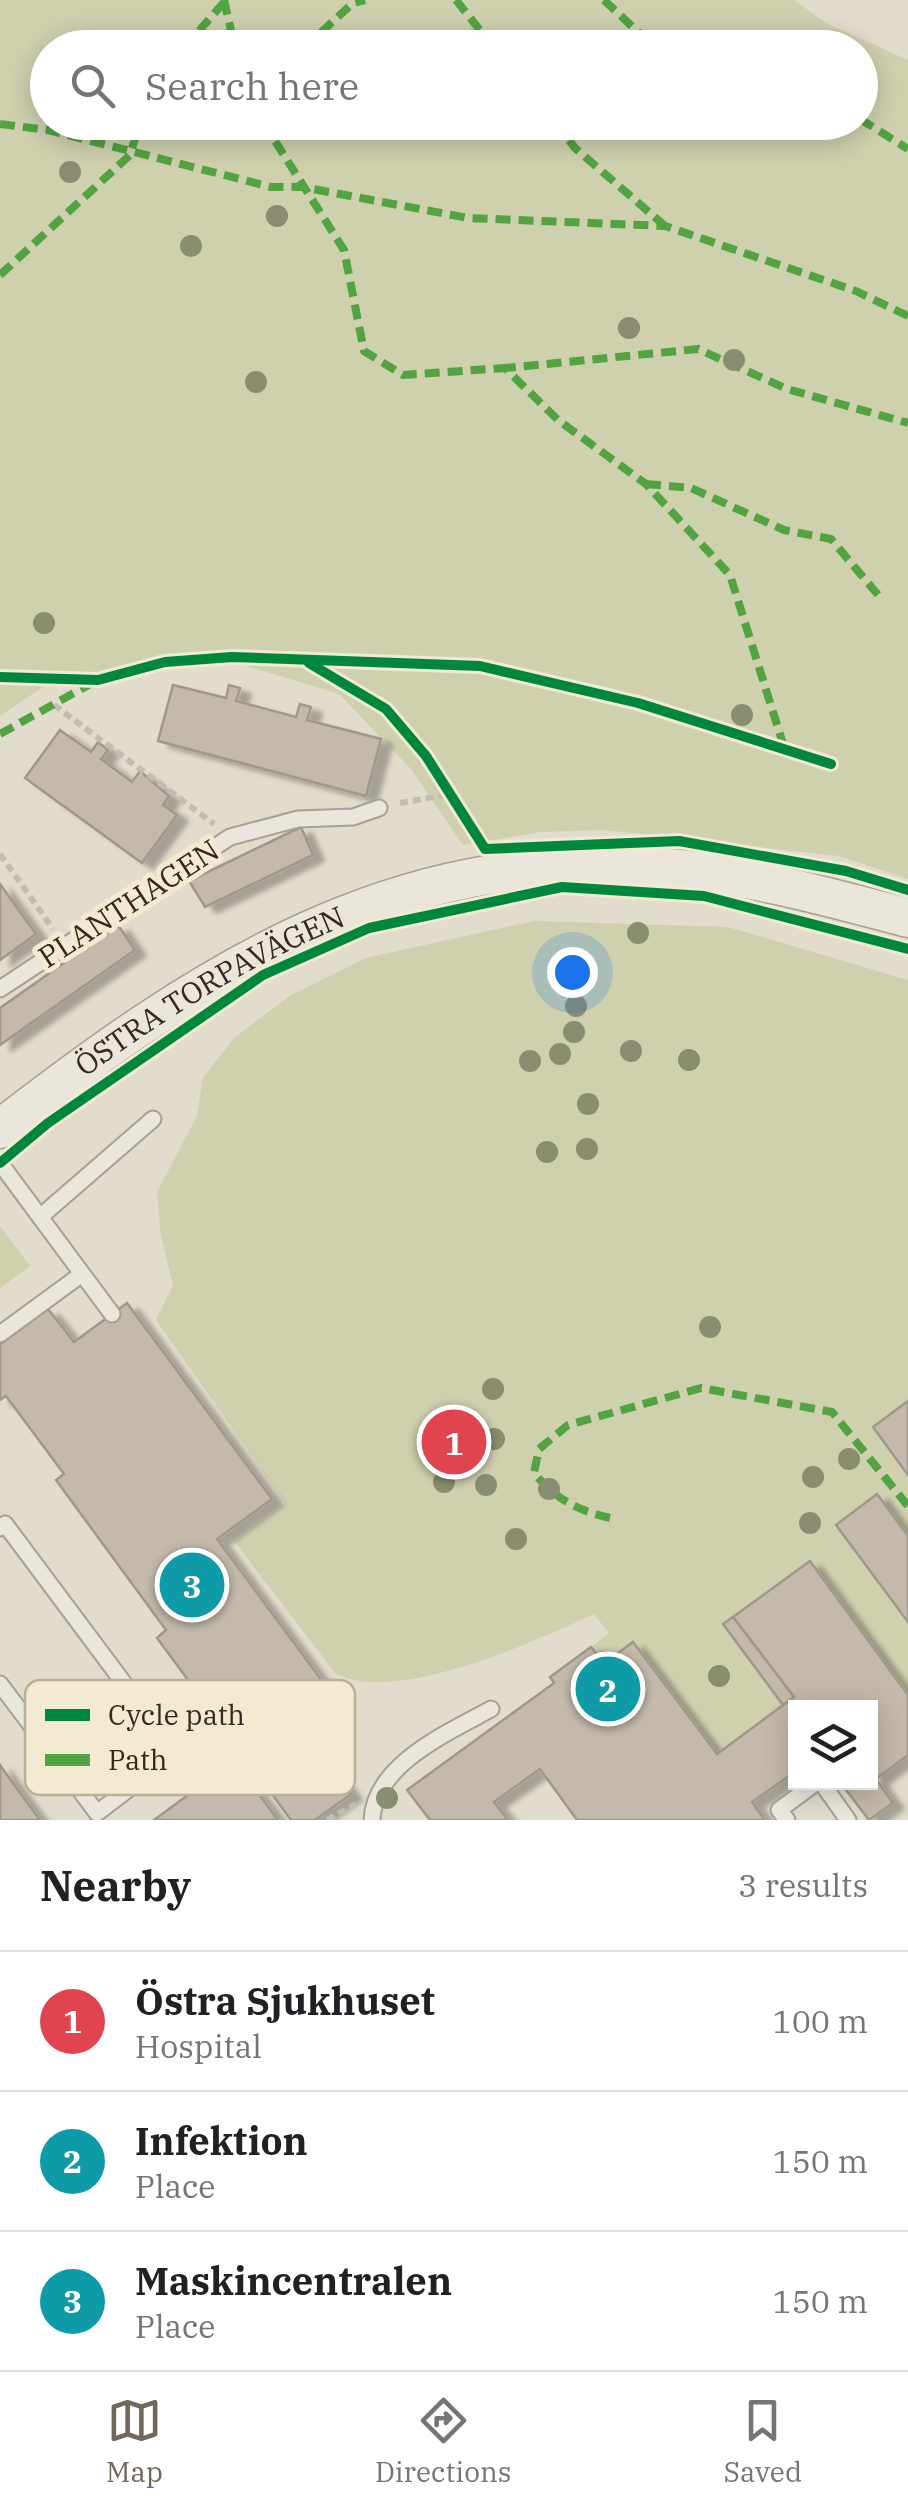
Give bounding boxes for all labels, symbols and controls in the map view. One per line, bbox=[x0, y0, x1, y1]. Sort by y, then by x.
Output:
search box bbox=[30, 30, 878, 140]
icon: search bbox=[65, 58, 120, 113]
text: Search here bbox=[145, 61, 359, 110]
street label: PLANTHAGEN bbox=[30, 830, 226, 976]
street label: ÖSTRA TORPAVÄGEN bbox=[67, 896, 350, 1084]
your location bbox=[547, 947, 598, 998]
pin: 1 bbox=[422, 1404, 486, 1480]
pin: 3 bbox=[160, 1548, 224, 1622]
pin: 2 bbox=[576, 1652, 640, 1726]
legend bbox=[25, 1680, 355, 1795]
text: Cycle path bbox=[108, 1696, 245, 1733]
map controls bbox=[788, 1700, 878, 1790]
button: layers bbox=[788, 1700, 878, 1790]
text: Path bbox=[108, 1741, 167, 1778]
text: Nearby bbox=[40, 1858, 191, 1913]
text: 3 results bbox=[738, 1864, 868, 1906]
text: Östra Sjukhuset bbox=[135, 1976, 435, 2025]
text: 1 bbox=[63, 2000, 82, 2042]
text: 100 m bbox=[772, 2000, 868, 2042]
text: Hospital bbox=[135, 2025, 262, 2067]
text: Infektion bbox=[135, 2116, 308, 2165]
text: 2 bbox=[63, 2140, 82, 2182]
text: 150 m bbox=[772, 2140, 868, 2182]
text: Place bbox=[135, 2165, 215, 2207]
text: Maskincentralen bbox=[135, 2256, 452, 2305]
text: 3 bbox=[63, 2280, 82, 2322]
text: 150 m bbox=[772, 2280, 868, 2322]
text: Place bbox=[135, 2305, 215, 2347]
tab: Map bbox=[106, 2393, 163, 2490]
tab: Directions bbox=[375, 2393, 512, 2490]
tab: Saved bbox=[724, 2393, 802, 2490]

